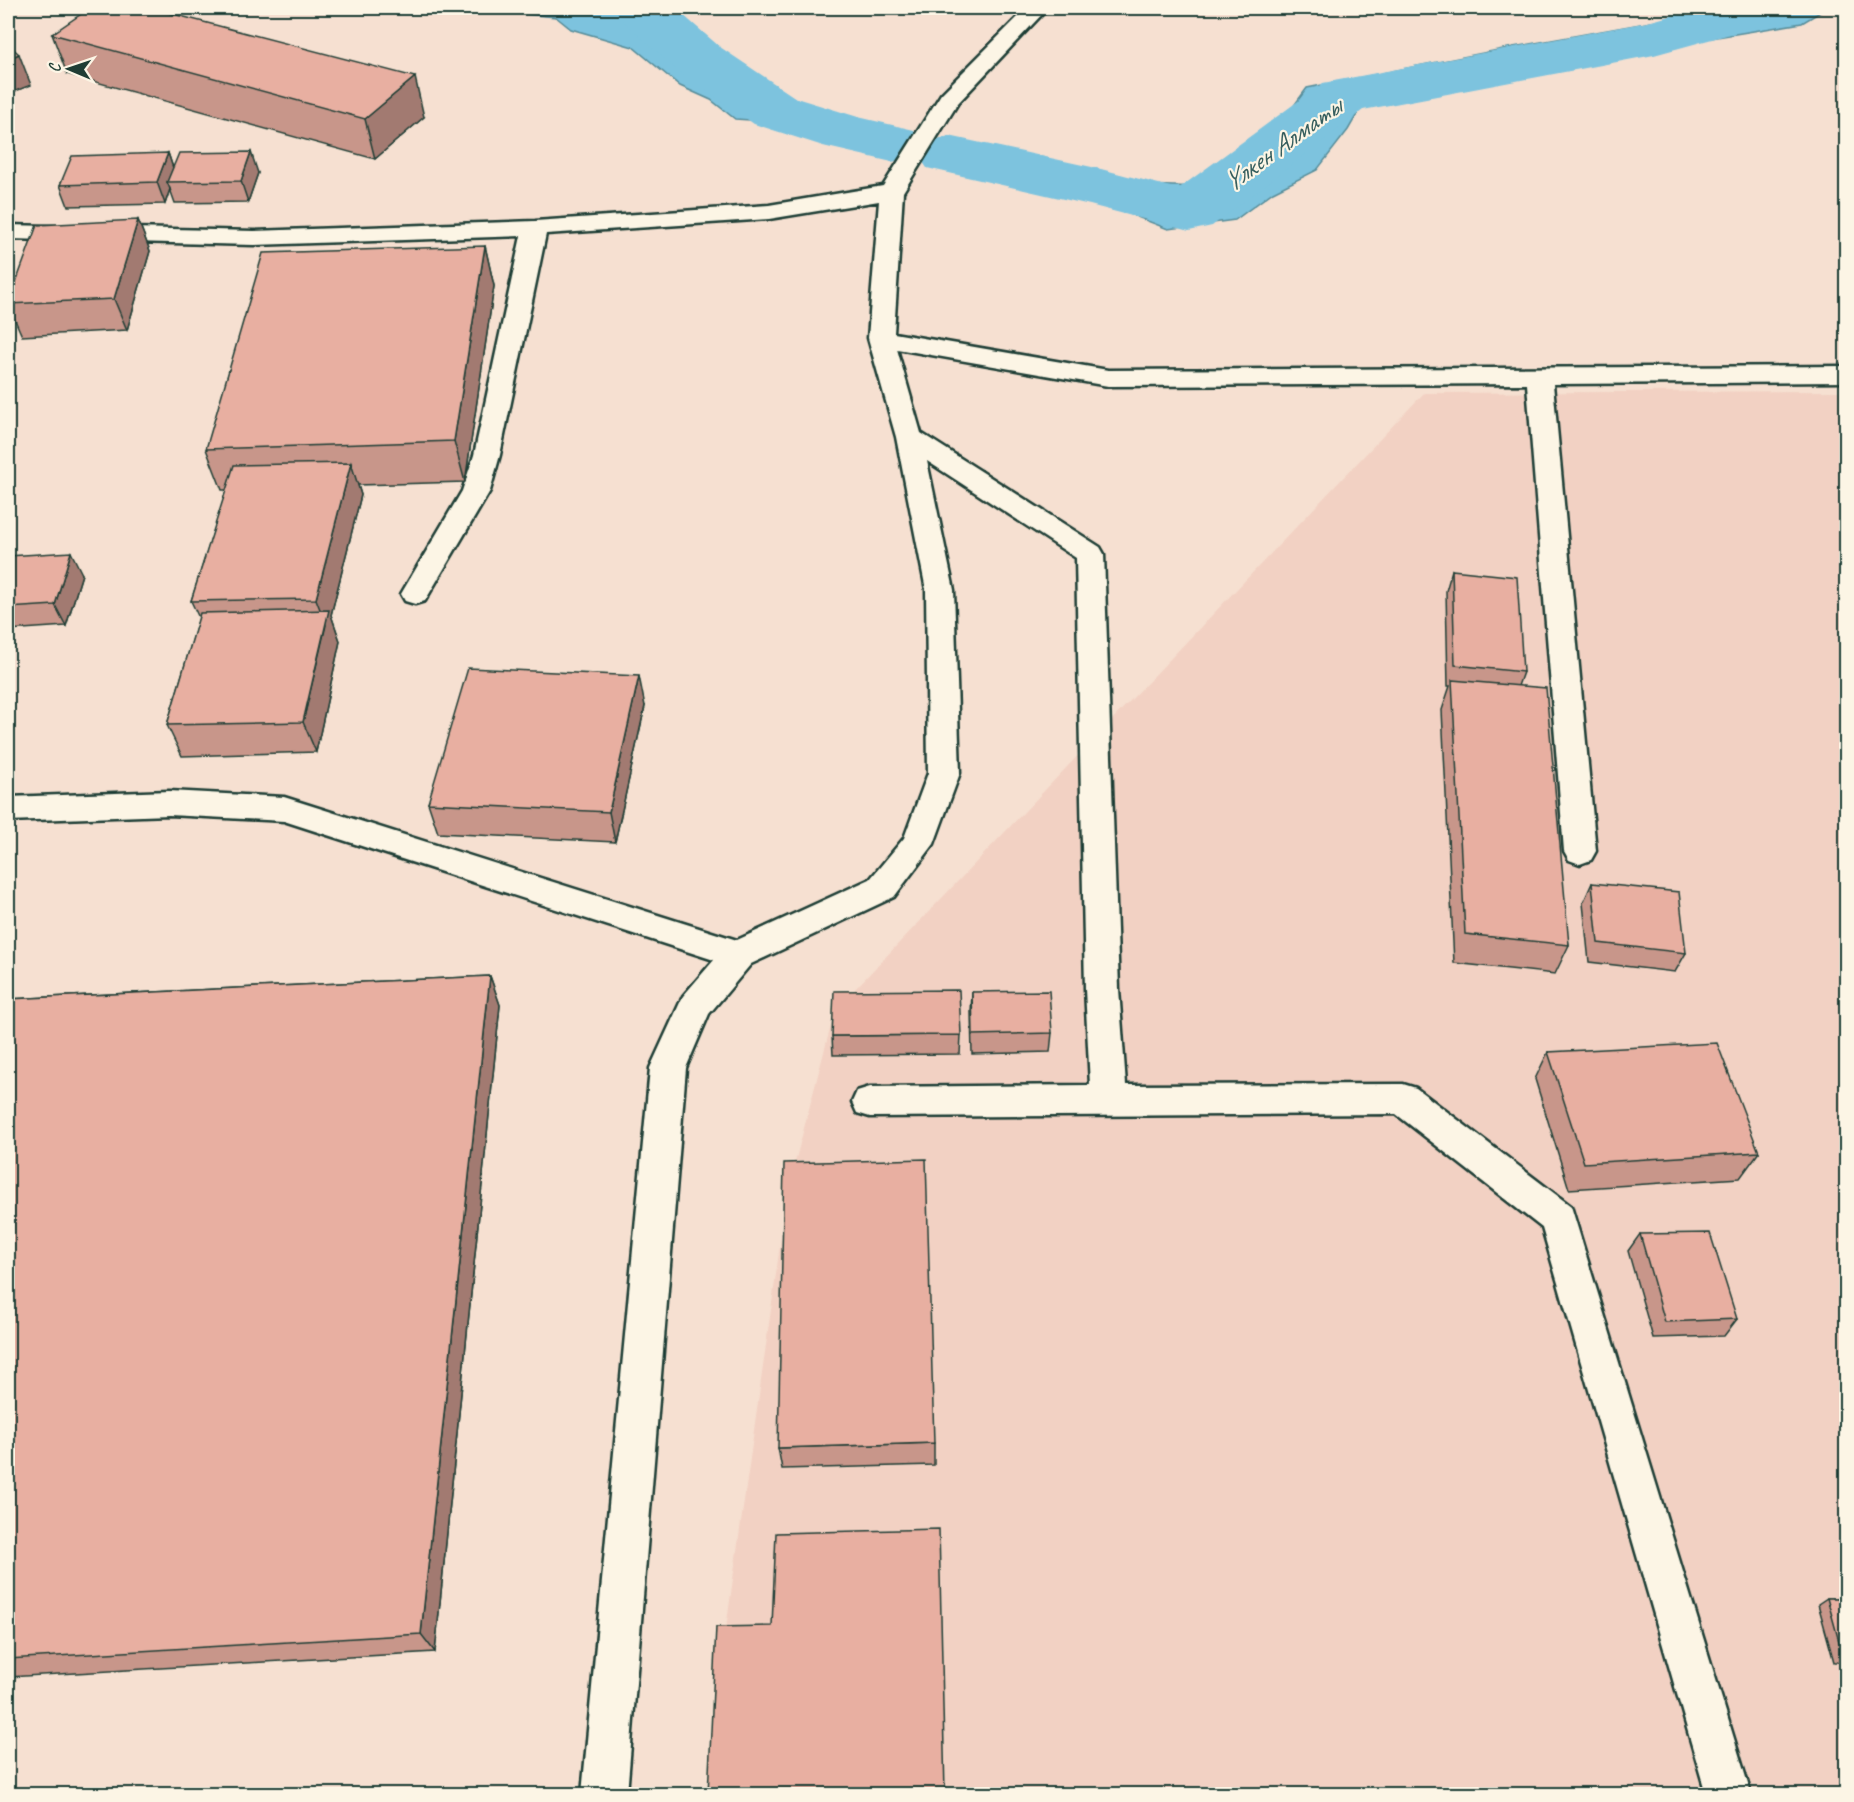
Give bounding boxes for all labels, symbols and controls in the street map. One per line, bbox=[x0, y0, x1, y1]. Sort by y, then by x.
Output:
north arrow bbox=[39, 39, 99, 99]
text: С bbox=[45, 62, 65, 73]
water label: Үлкен Алматы bbox=[1216, 87, 1352, 198]

